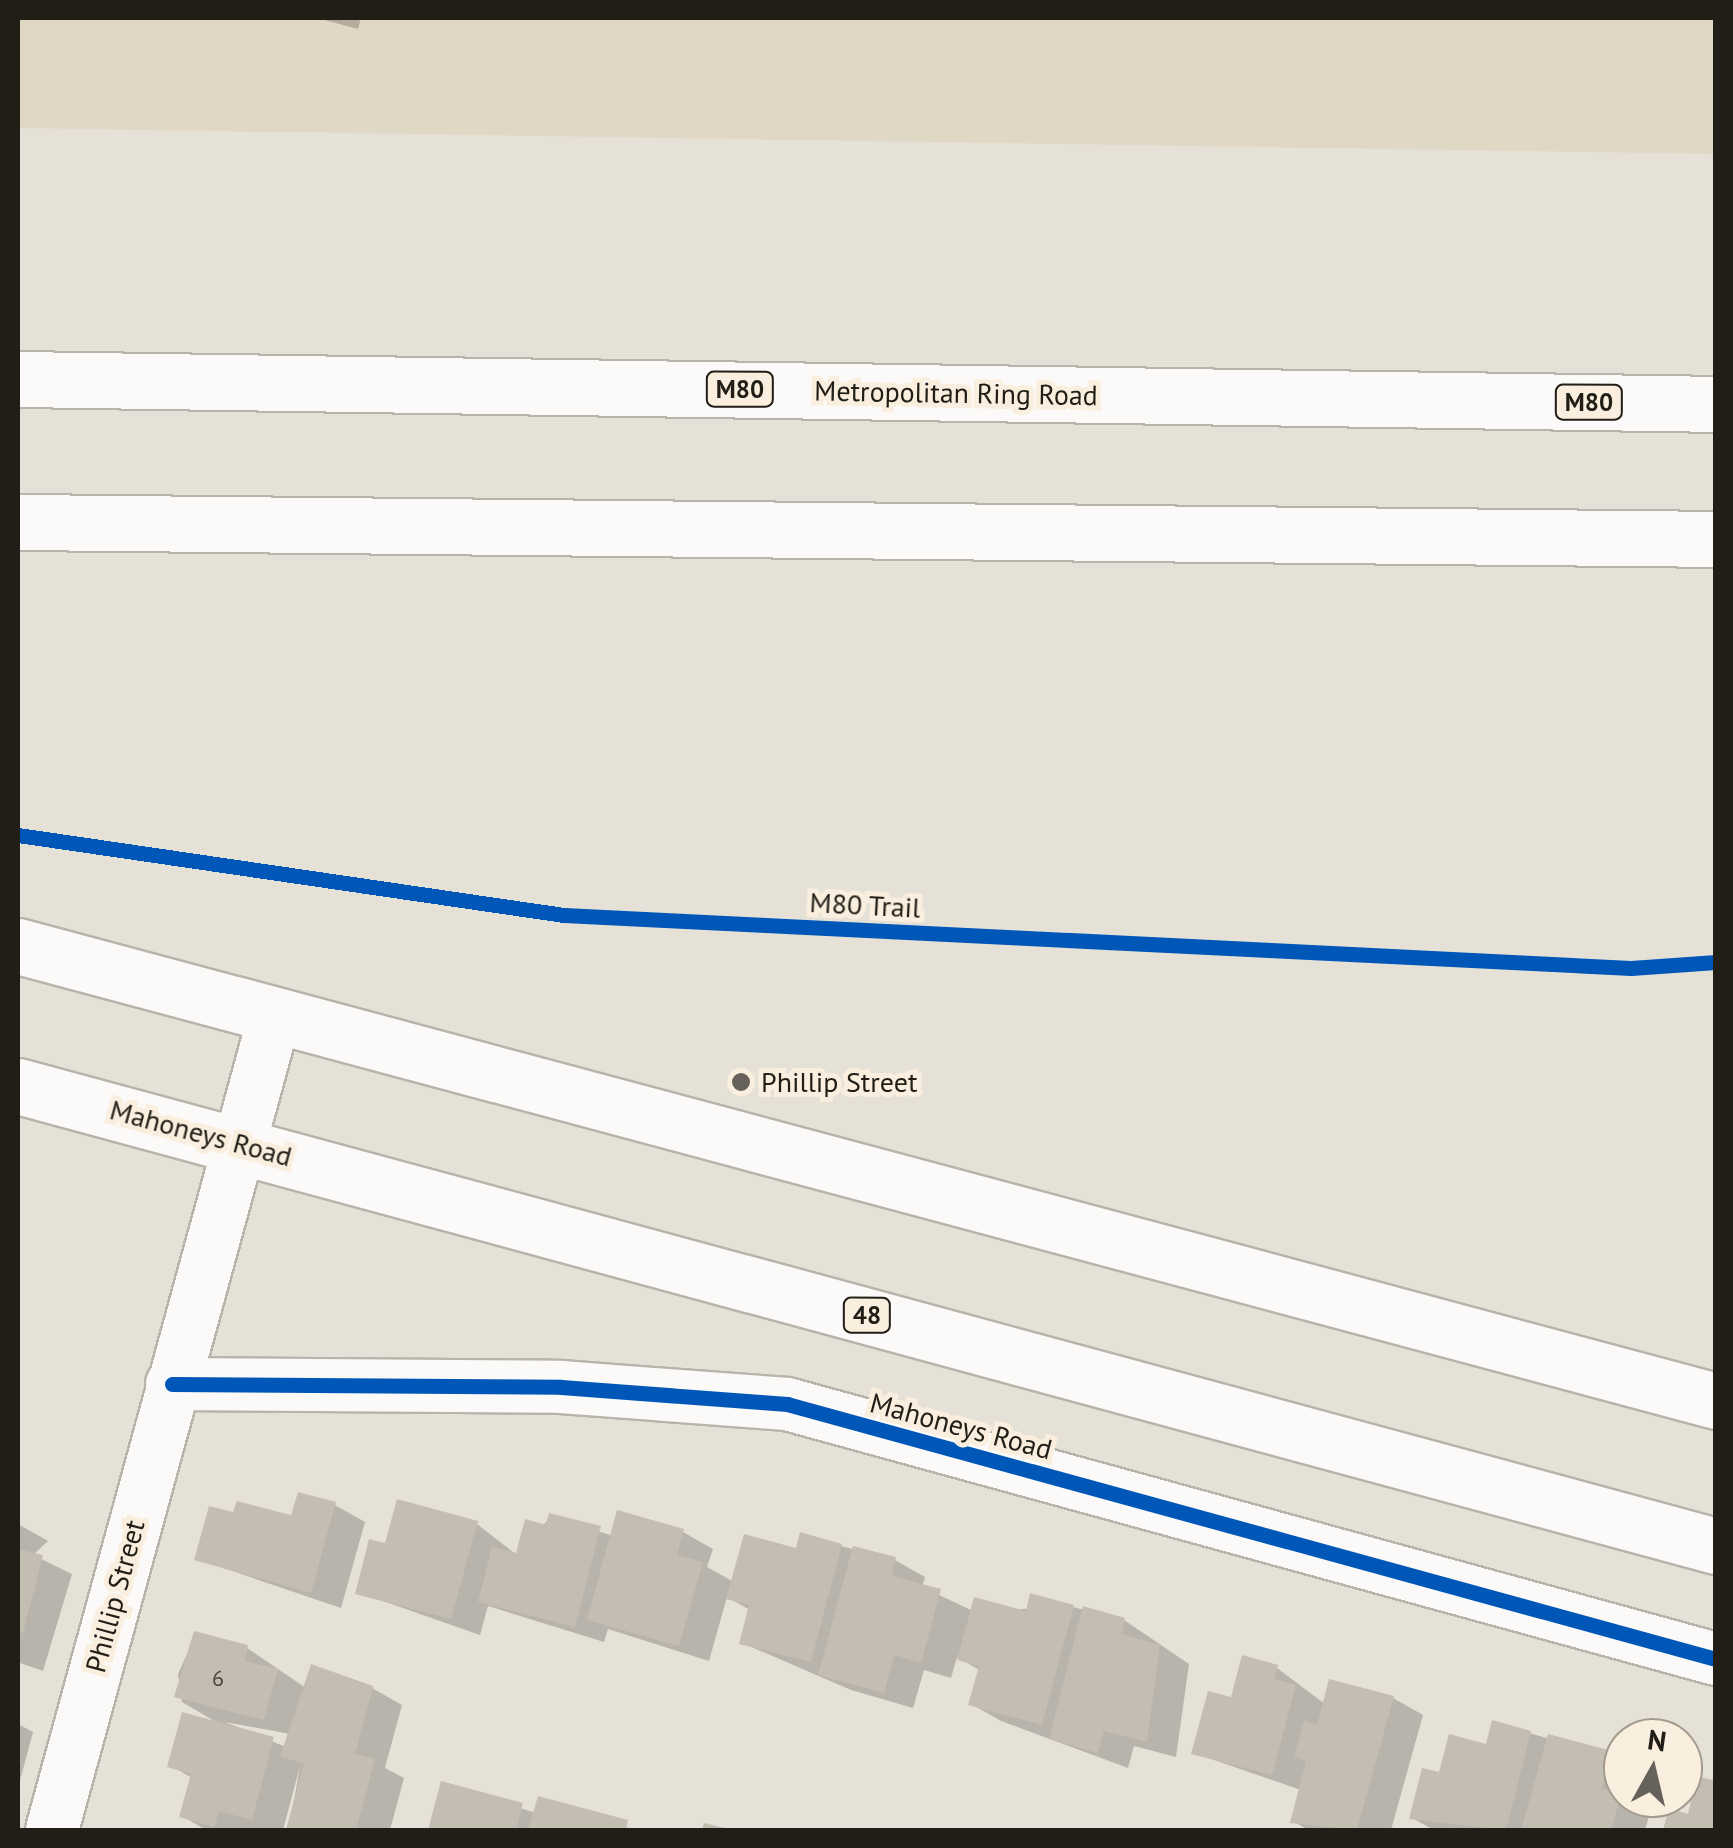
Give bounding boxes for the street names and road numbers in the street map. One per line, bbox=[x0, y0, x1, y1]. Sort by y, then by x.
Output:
road number: M80 bbox=[705, 369, 775, 409]
street label: Metropolitan Ring Road bbox=[814, 374, 1098, 412]
road number: M80 bbox=[1554, 382, 1624, 422]
street label: M80 Trail bbox=[808, 885, 922, 925]
street label: Mahoneys Road bbox=[106, 1093, 296, 1173]
road number: 48 bbox=[842, 1295, 892, 1335]
street label: Mahoneys Road bbox=[866, 1386, 1056, 1466]
street label: Phillip Street bbox=[79, 1516, 151, 1676]

